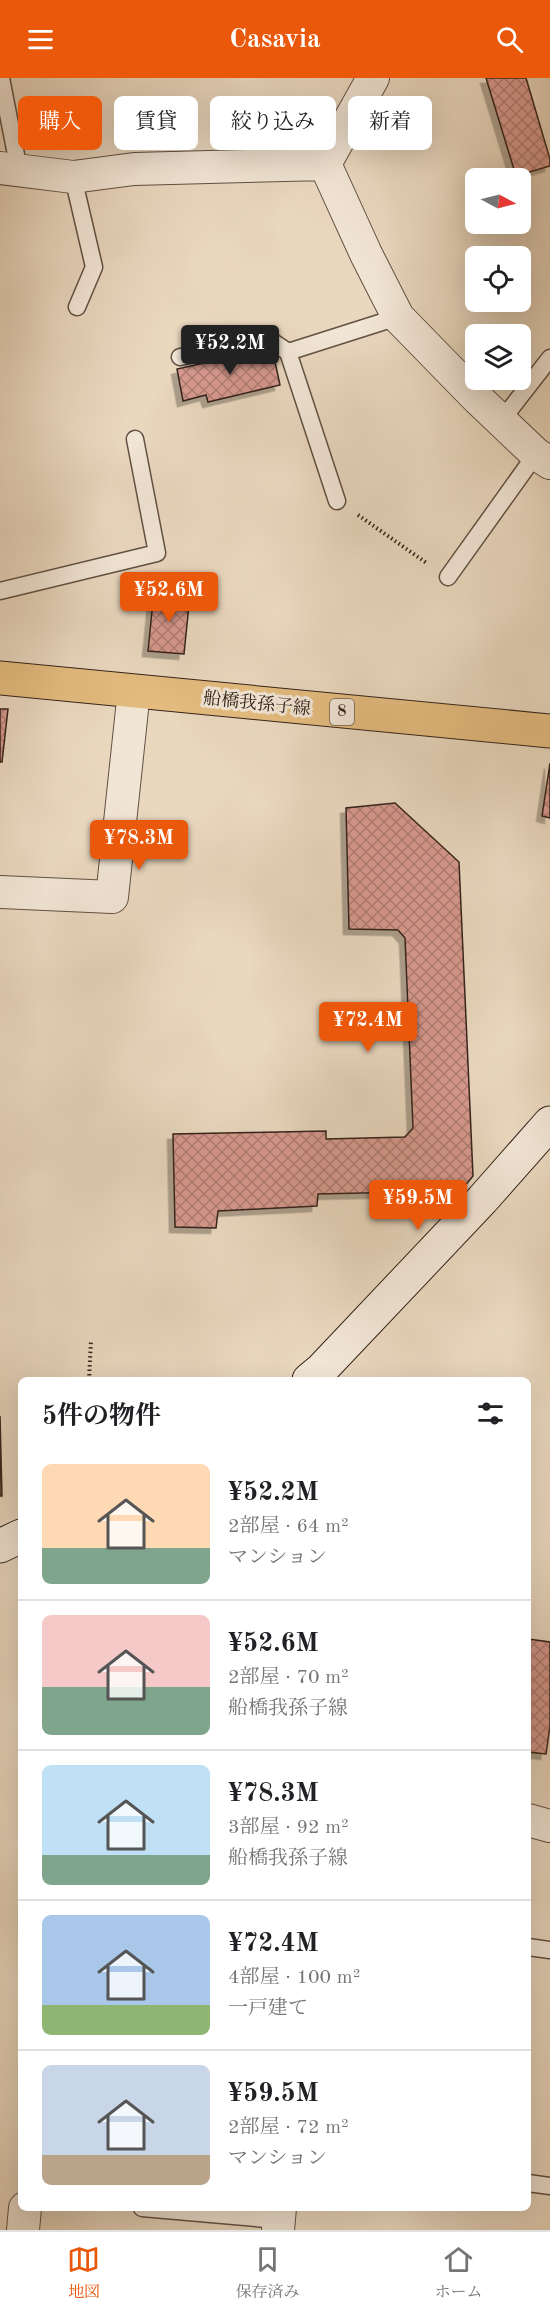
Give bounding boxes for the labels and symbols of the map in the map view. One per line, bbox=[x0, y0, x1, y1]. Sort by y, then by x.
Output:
north arrow bbox=[465, 168, 531, 234]
pin: ¥52.2M bbox=[181, 325, 279, 376]
pin: ¥52.6M bbox=[120, 572, 218, 623]
street label: 船橋我孫子線 bbox=[202, 687, 312, 719]
road number: 8 bbox=[330, 699, 354, 725]
pin: ¥78.3M bbox=[90, 820, 188, 871]
pin: ¥72.4M bbox=[319, 1002, 417, 1053]
pin: ¥59.5M bbox=[369, 1180, 467, 1231]

